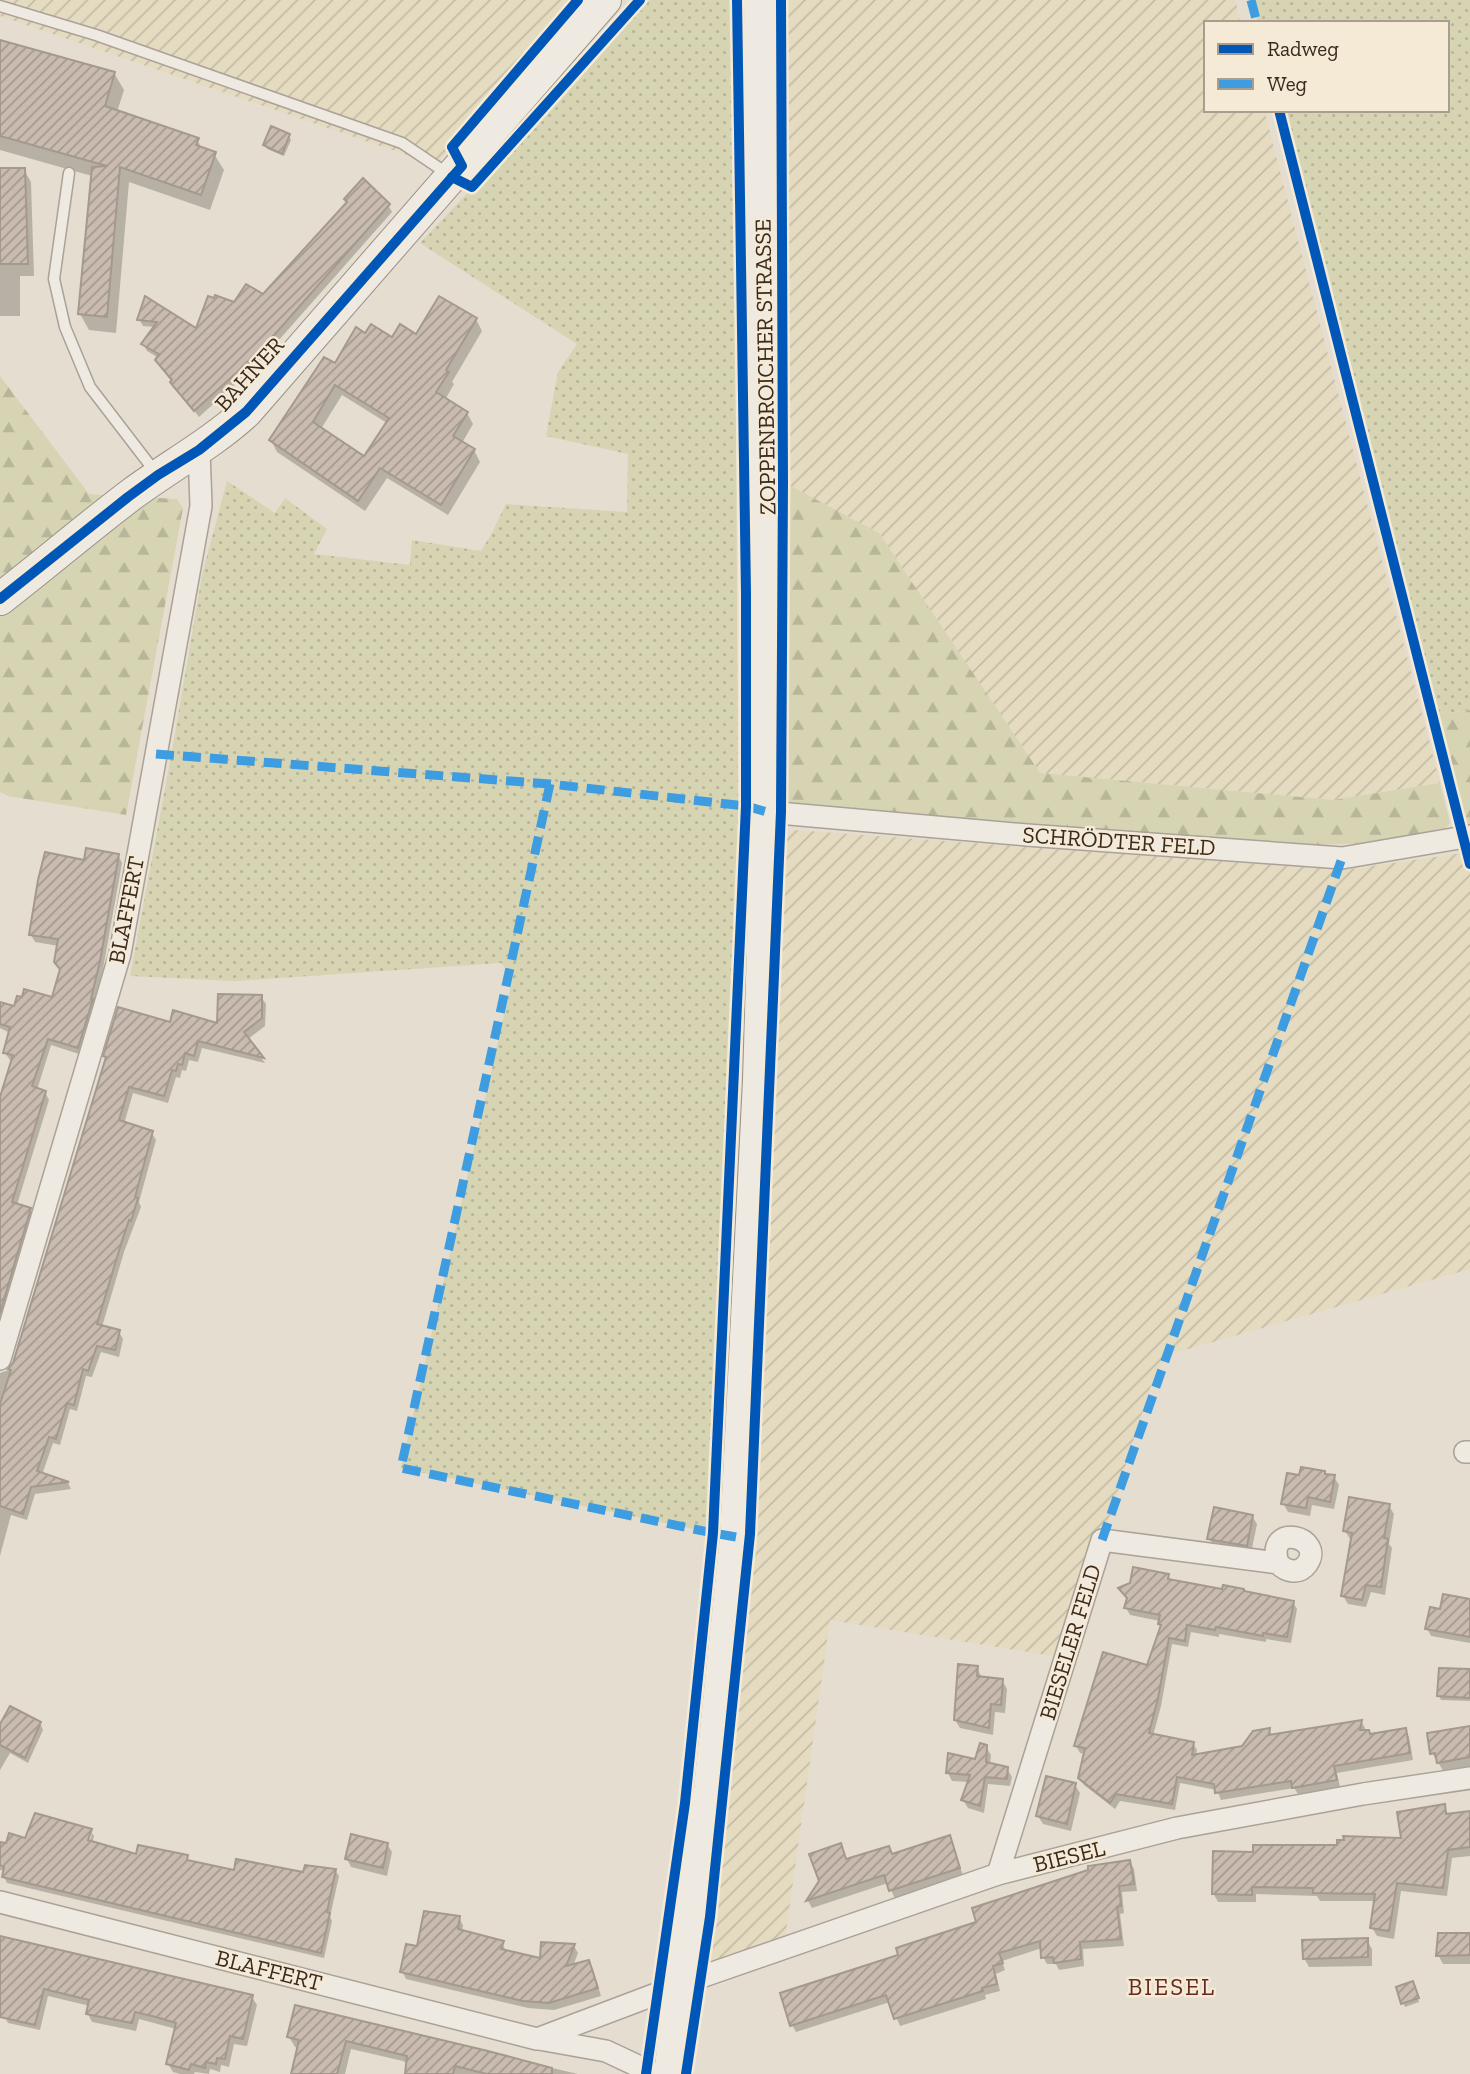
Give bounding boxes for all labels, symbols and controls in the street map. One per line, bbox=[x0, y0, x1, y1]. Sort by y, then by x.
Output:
legend bbox=[1204, 21, 1449, 112]
text: Radweg bbox=[1267, 36, 1339, 61]
text: Weg bbox=[1267, 71, 1308, 96]
street label: ZOPPENBROICHER STRASSE bbox=[748, 219, 782, 515]
street label: BAHNER bbox=[208, 331, 290, 417]
street label: SCHRÖDTER FELD bbox=[1022, 820, 1216, 862]
street label: BLAFFERT bbox=[102, 854, 150, 966]
street label: BIESELER FELD bbox=[1033, 1561, 1107, 1723]
street label: BIESEL bbox=[1030, 1833, 1108, 1878]
street label: BLAFFERT bbox=[213, 1943, 325, 1997]
district label: BIESEL bbox=[1128, 1972, 1216, 2001]

